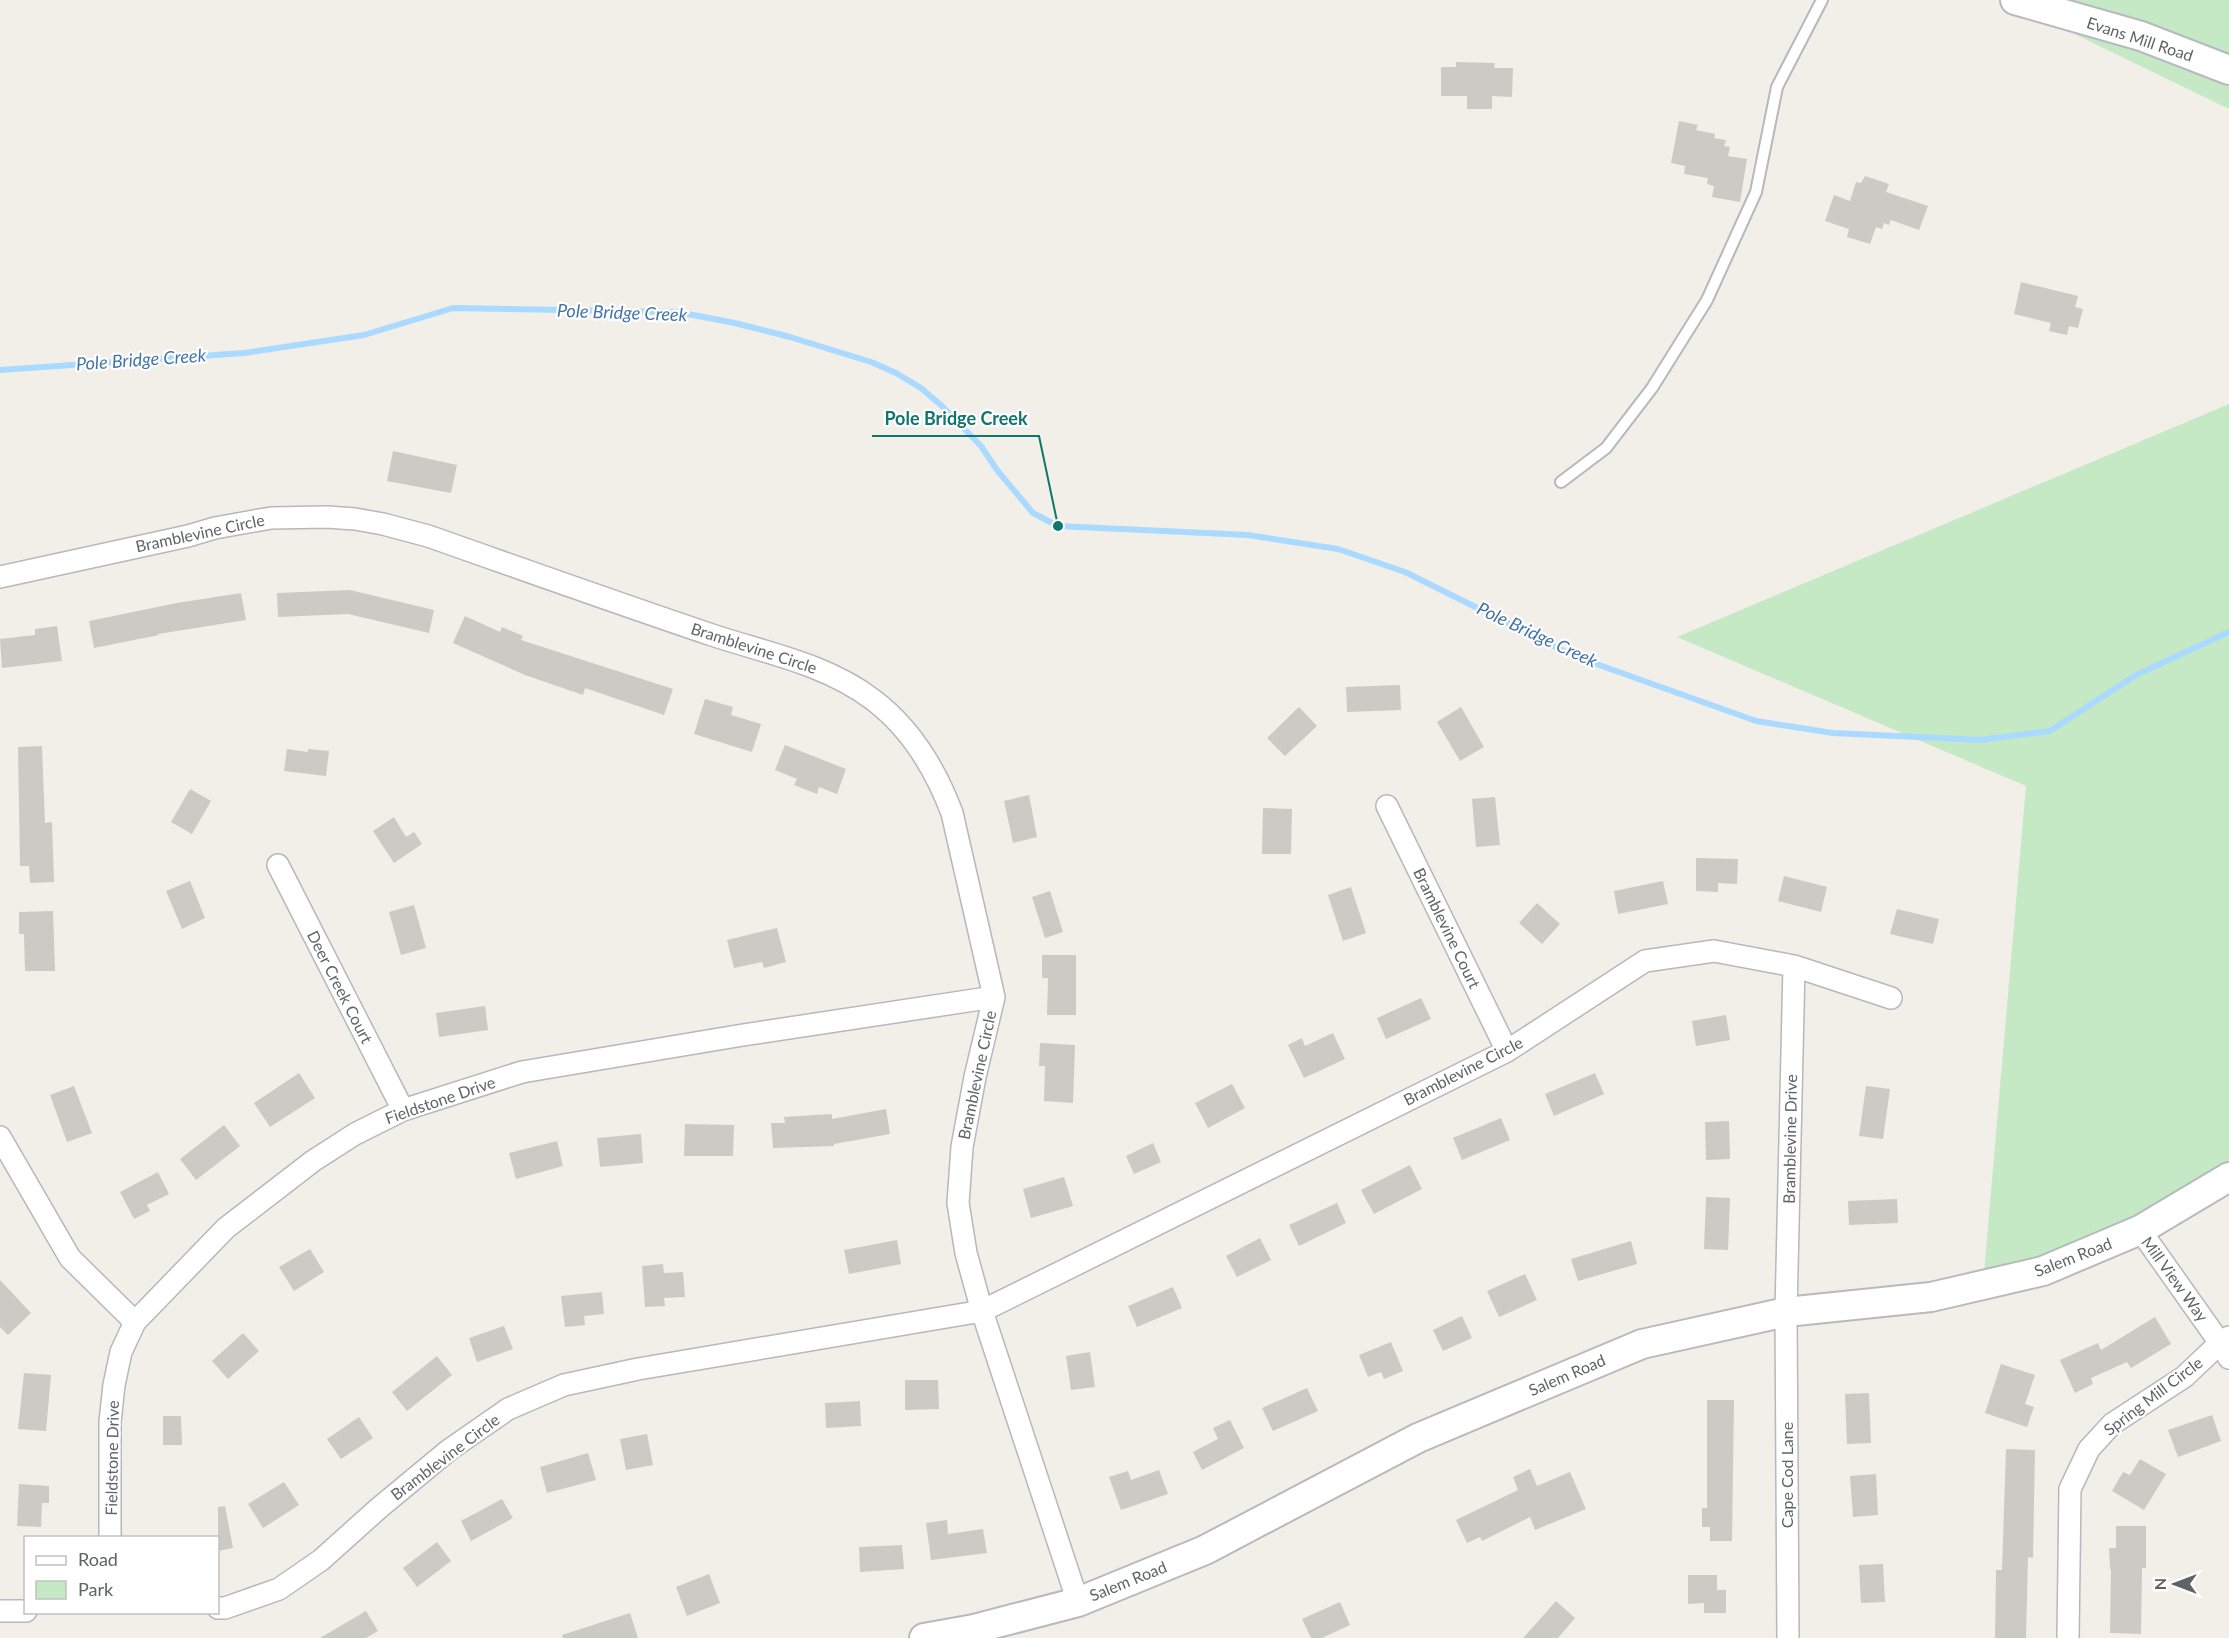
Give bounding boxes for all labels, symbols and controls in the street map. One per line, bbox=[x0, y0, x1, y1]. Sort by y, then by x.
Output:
street label: Evans Mill Road bbox=[2085, 12, 2196, 65]
water label: Pole Bridge Creek bbox=[557, 299, 688, 325]
water label: Pole Bridge Creek bbox=[75, 343, 207, 375]
callout: Pole Bridge Creek bbox=[872, 400, 1039, 436]
text: Pole Bridge Creek bbox=[884, 407, 1028, 429]
street label: Bramblevine Circle bbox=[134, 510, 266, 555]
water label: Pole Bridge Creek bbox=[1474, 597, 1602, 672]
street label: Bramblevine Circle bbox=[689, 618, 820, 677]
street label: Bramblevine Court bbox=[1410, 864, 1485, 991]
street label: Deer Creek Court bbox=[304, 927, 377, 1047]
street label: Bramblevine Circle bbox=[954, 1009, 999, 1141]
street label: Bramblevine Circle bbox=[1400, 1032, 1526, 1109]
street label: Fieldstone Drive bbox=[382, 1072, 497, 1127]
street label: Bramblevine Drive bbox=[1779, 1074, 1800, 1204]
street label: Mill View Way bbox=[2138, 1232, 2213, 1326]
street label: Salem Road bbox=[2031, 1233, 2114, 1280]
street label: Salem Road bbox=[1526, 1350, 1608, 1399]
street label: Spring Mill Circle bbox=[2100, 1352, 2206, 1439]
street label: Fieldstone Drive bbox=[101, 1400, 122, 1516]
street label: Bramblevine Circle bbox=[386, 1409, 503, 1504]
street label: Cape Cod Lane bbox=[1777, 1422, 1796, 1528]
legend bbox=[24, 1536, 219, 1614]
text: Road bbox=[78, 1548, 118, 1570]
north arrow bbox=[2145, 1554, 2205, 1614]
street label: Salem Road bbox=[1086, 1556, 1169, 1605]
text: Park bbox=[78, 1578, 114, 1600]
text: N bbox=[2150, 1578, 2169, 1590]

